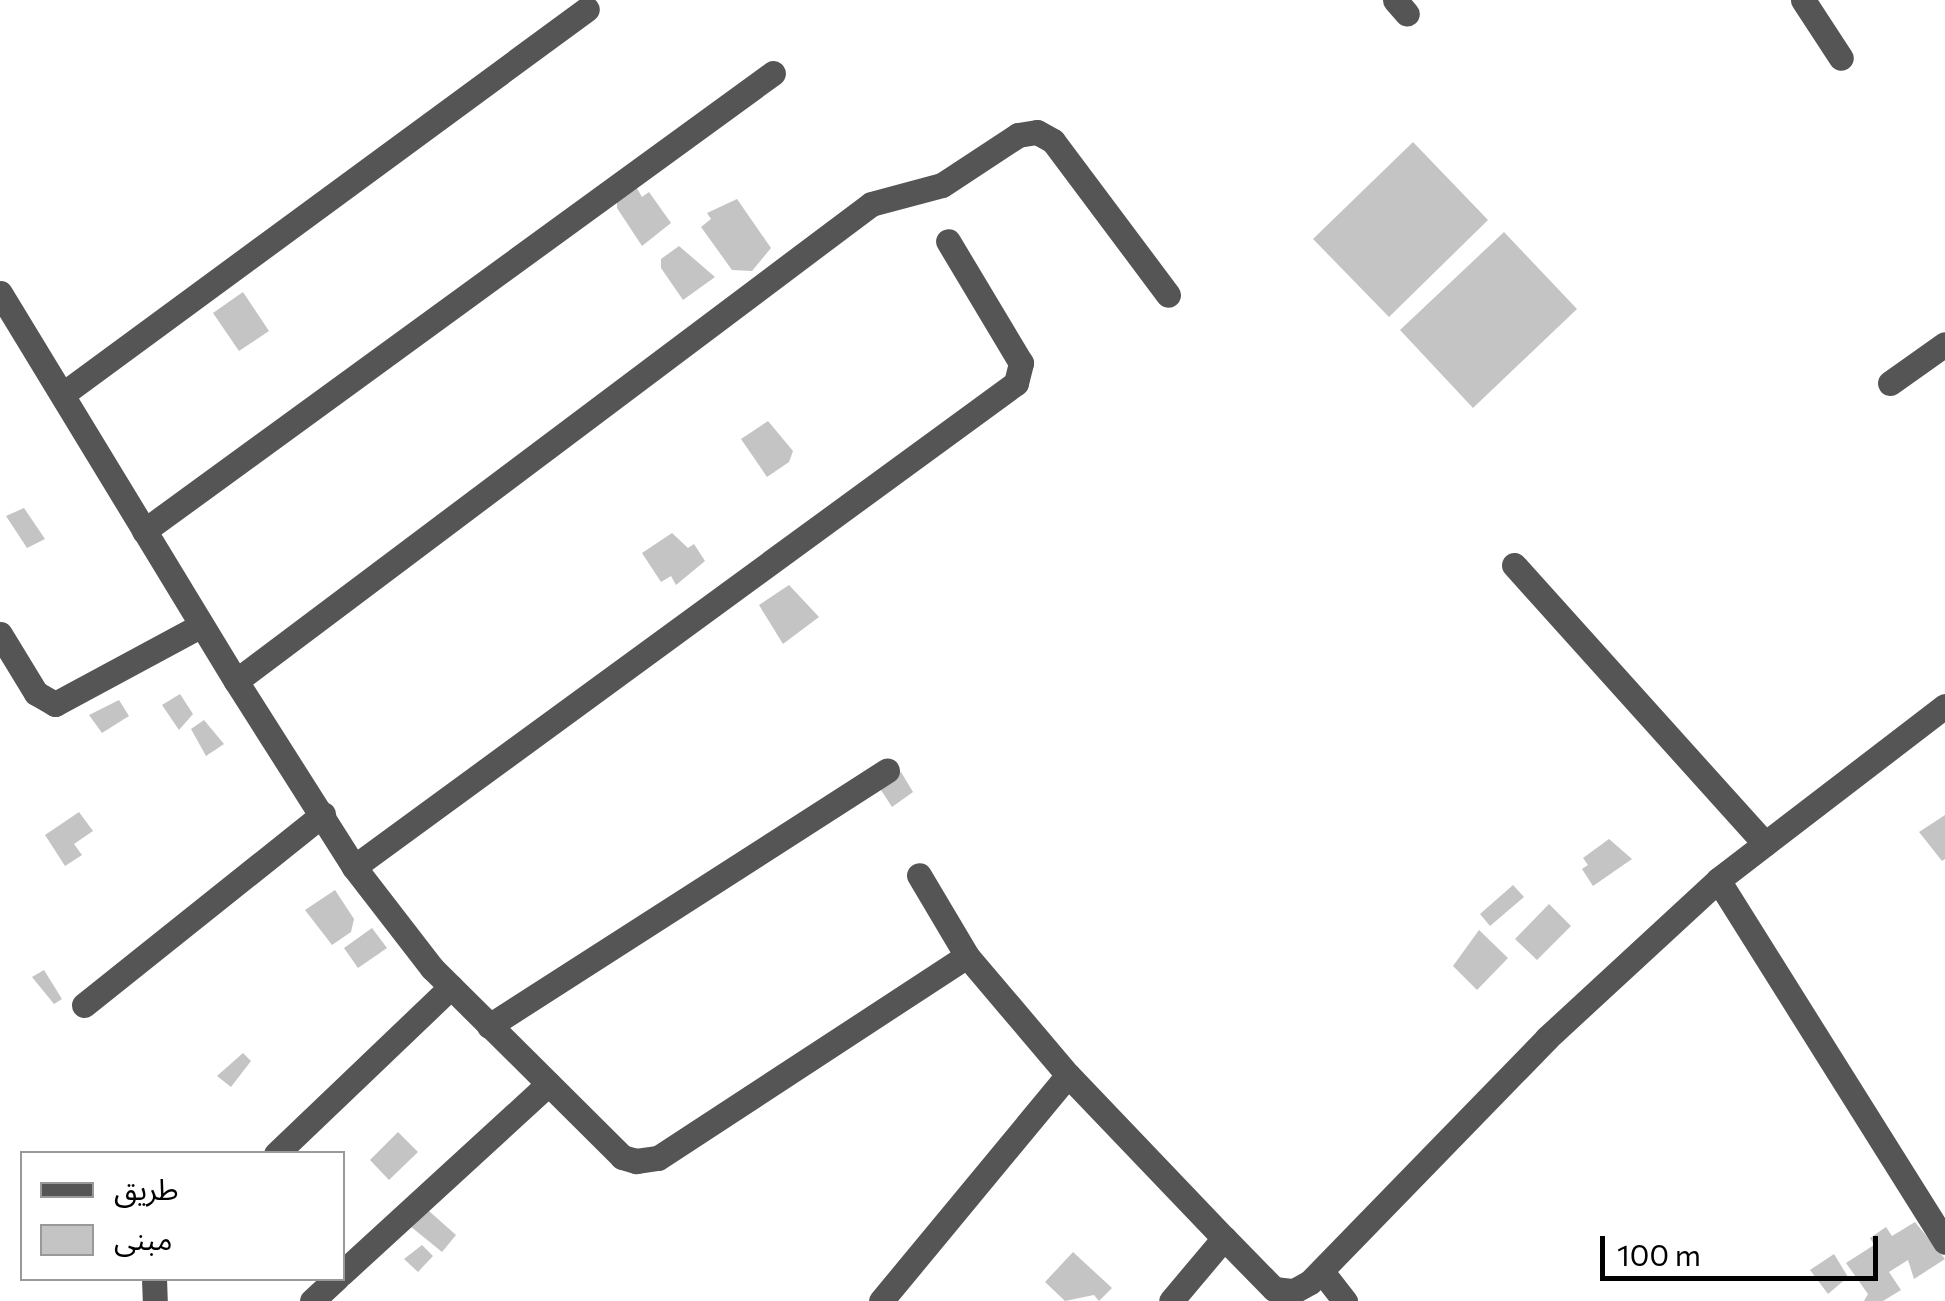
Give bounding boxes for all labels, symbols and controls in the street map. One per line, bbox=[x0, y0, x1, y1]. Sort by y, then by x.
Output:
legend bbox=[20, 1151, 345, 1281]
text: طريق bbox=[114, 1169, 179, 1206]
scale bar bbox=[1605, 1216, 1882, 1278]
text: مبنى bbox=[114, 1219, 172, 1256]
text: 100 m bbox=[1617, 1235, 1701, 1272]

